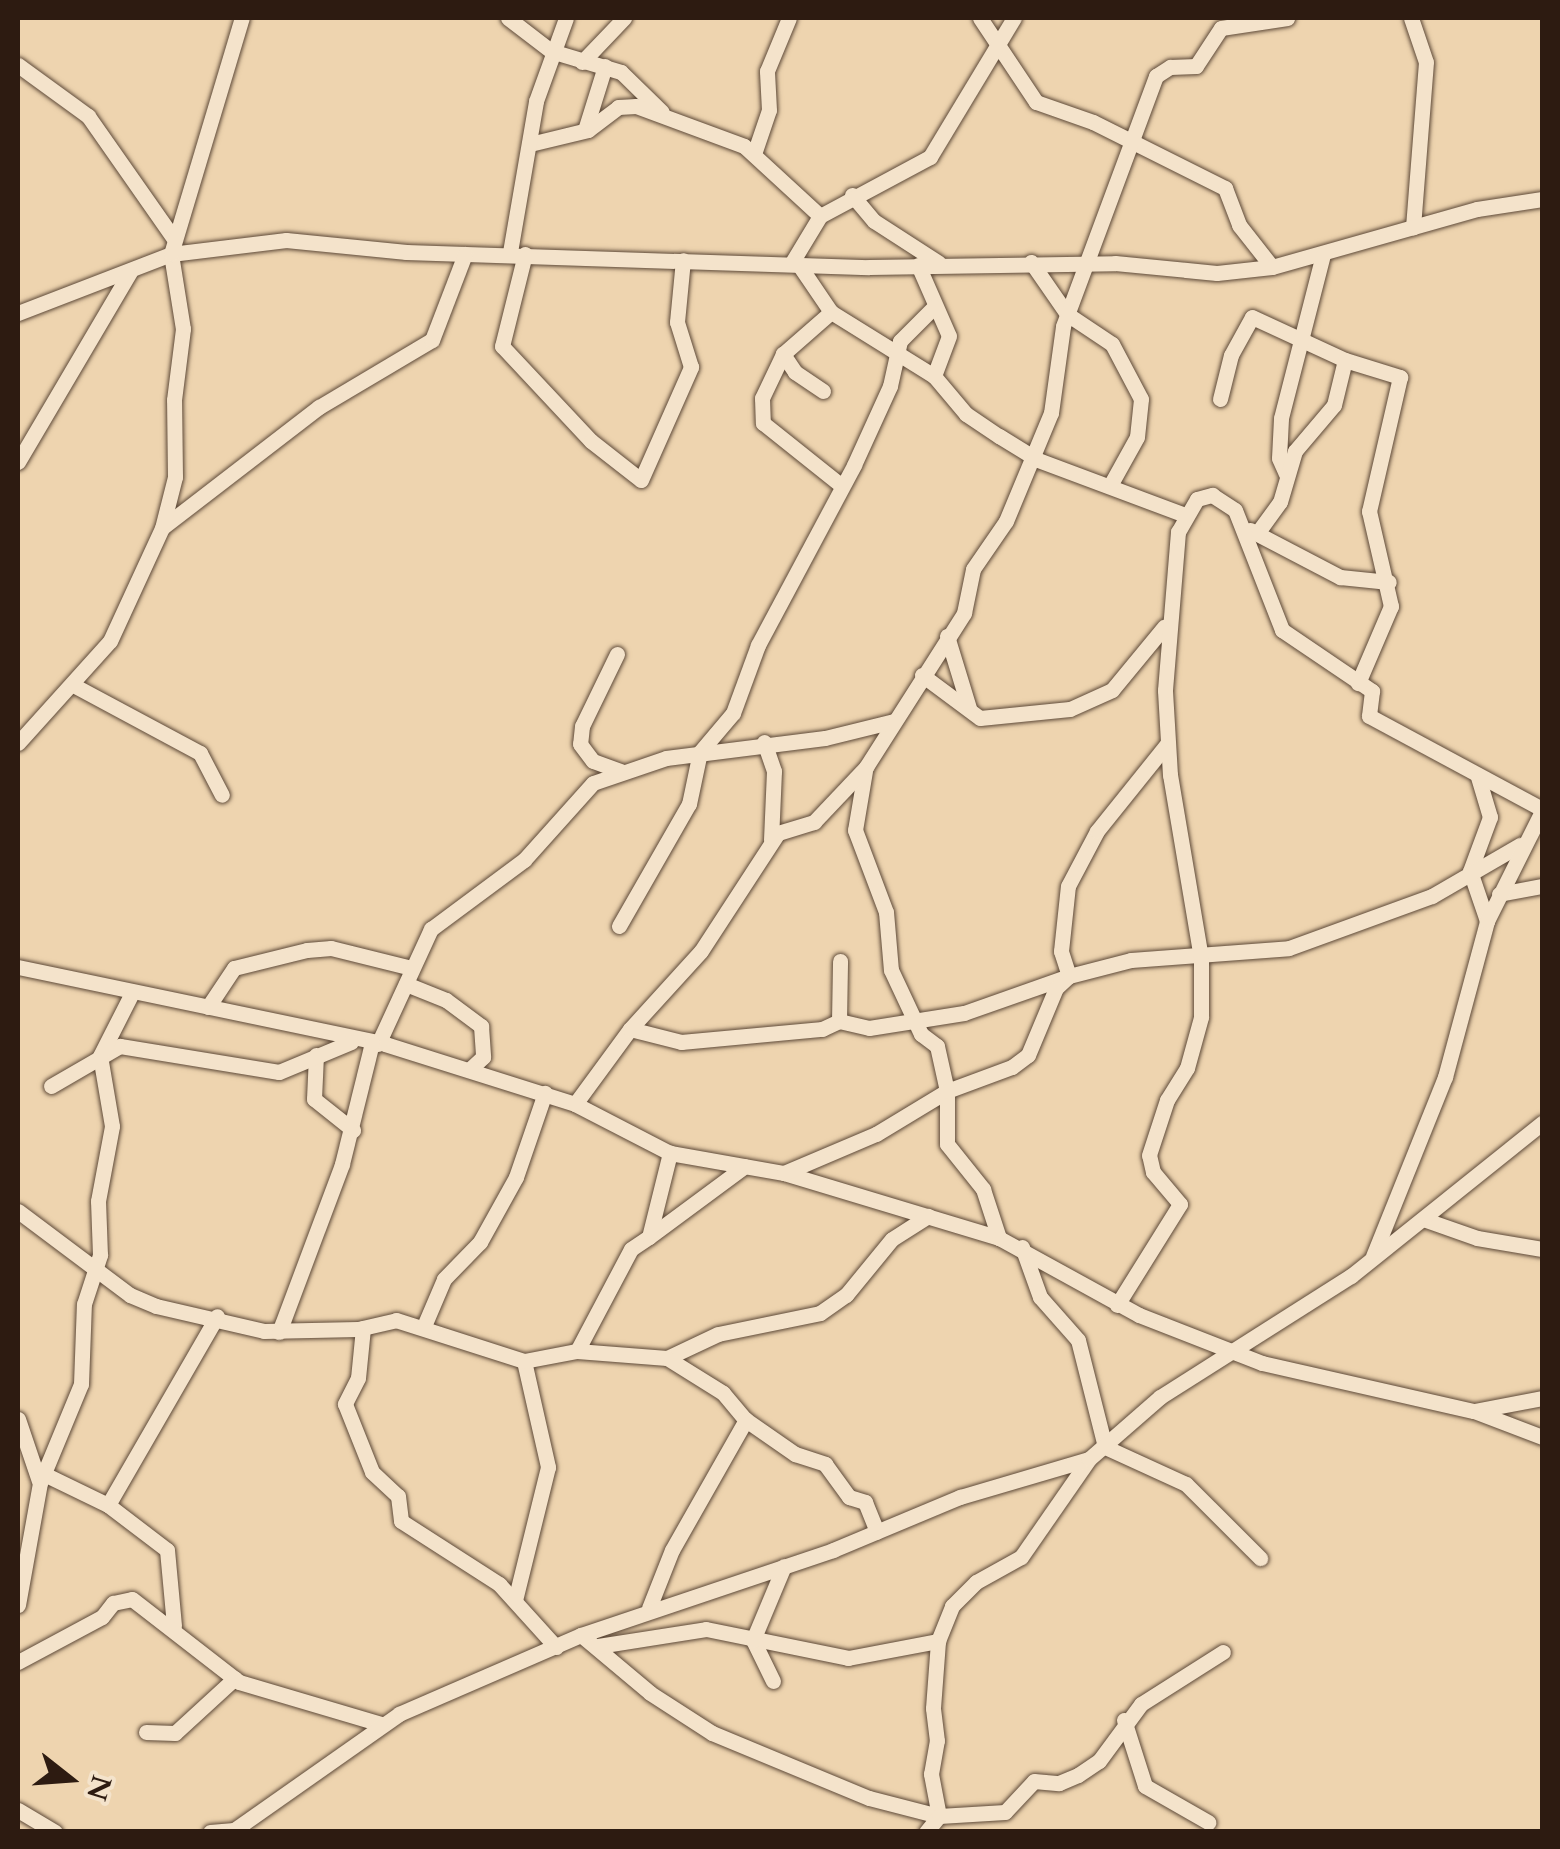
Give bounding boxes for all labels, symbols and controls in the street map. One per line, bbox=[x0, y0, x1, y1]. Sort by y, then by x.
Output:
north arrow bbox=[20, 1729, 120, 1829]
text: N bbox=[77, 1771, 120, 1805]

